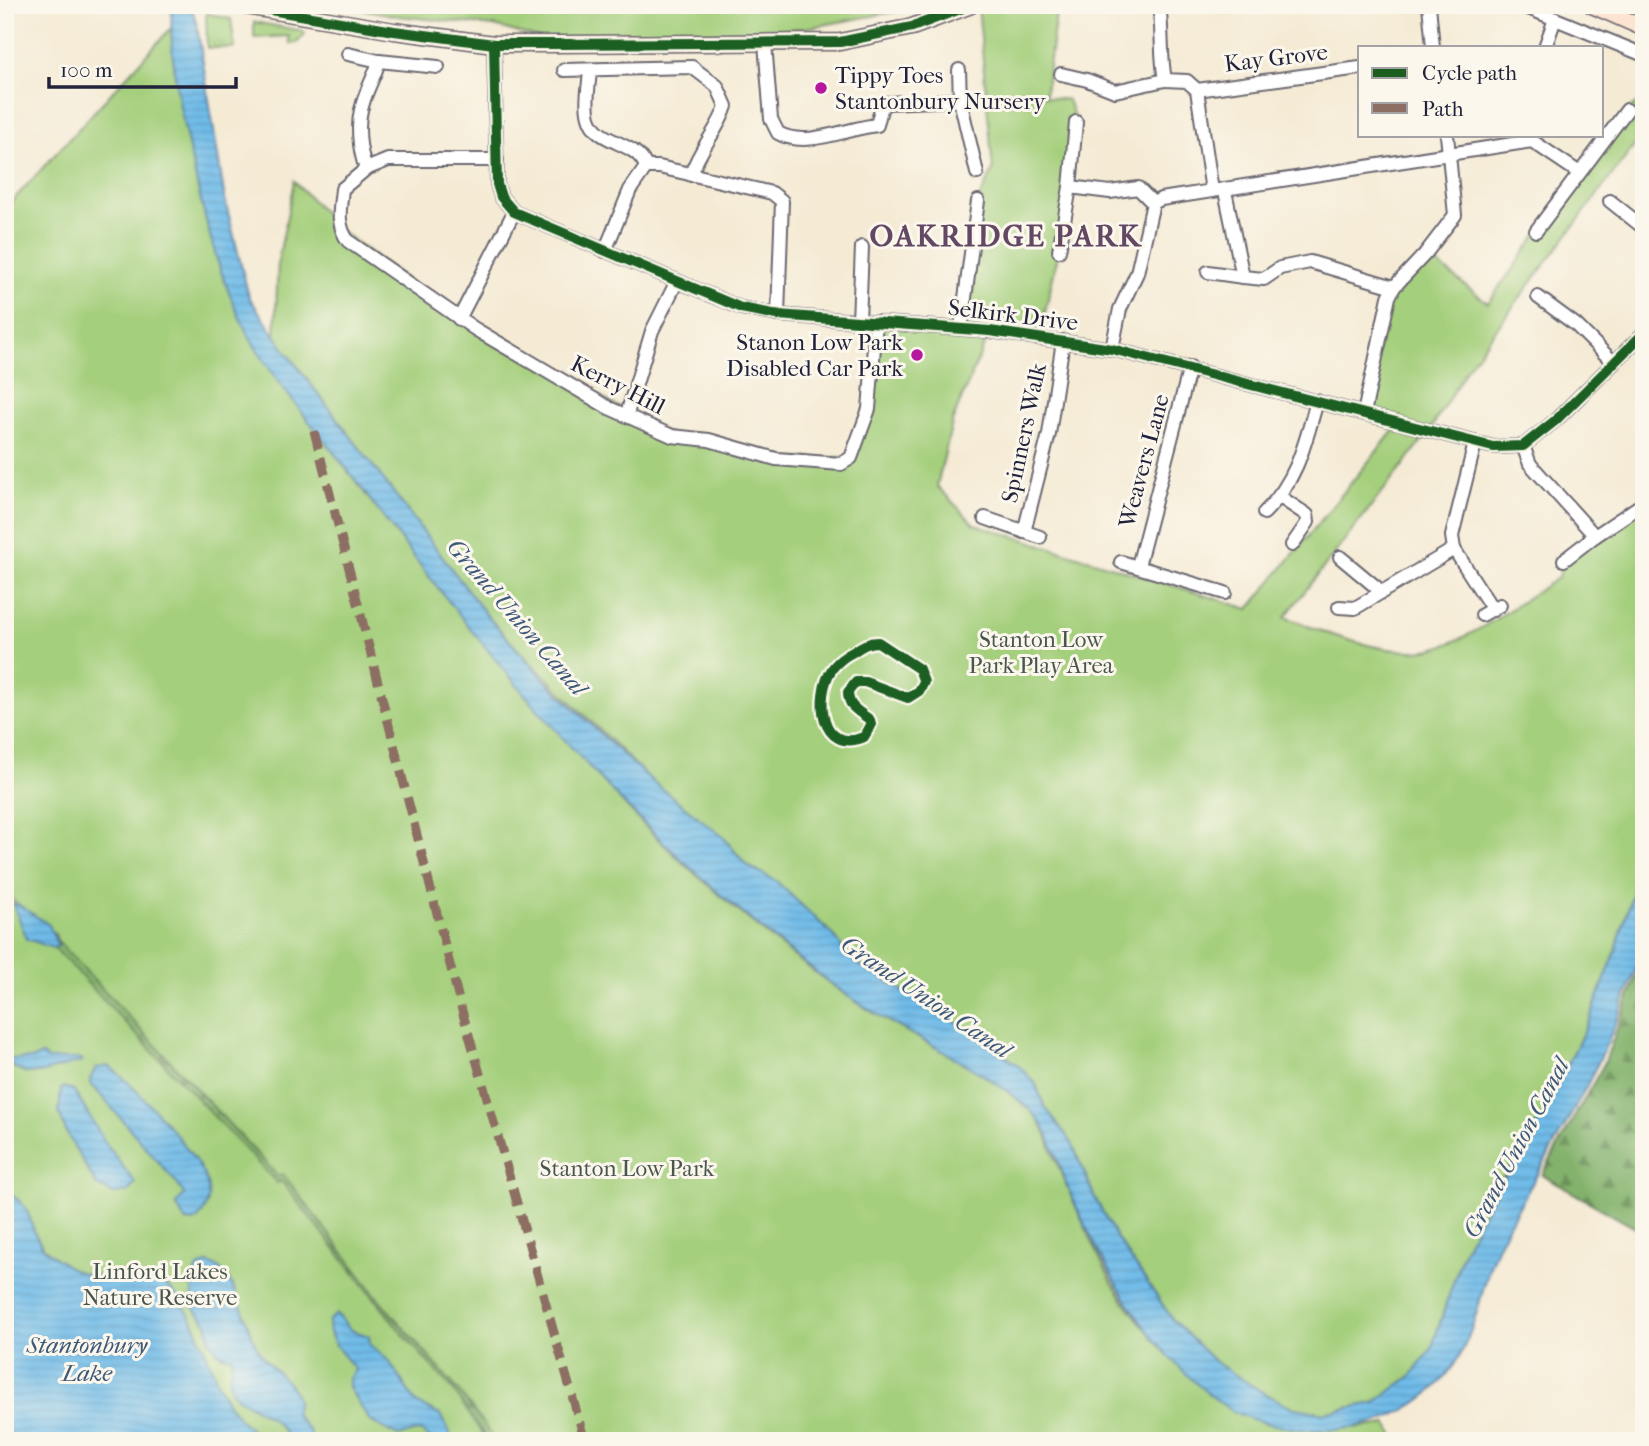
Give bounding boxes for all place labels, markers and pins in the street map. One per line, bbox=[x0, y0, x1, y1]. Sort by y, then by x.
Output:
place label: Tippy Toes Stantonbury Nursery bbox=[835, 62, 1046, 115]
marker: Tippy Toes Stantonbury Nursery bbox=[813, 80, 829, 96]
place label: Stanon Low Park Disabled Car Park bbox=[726, 329, 904, 382]
marker: Stanon Low Park Disabled Car Park bbox=[909, 347, 925, 363]

